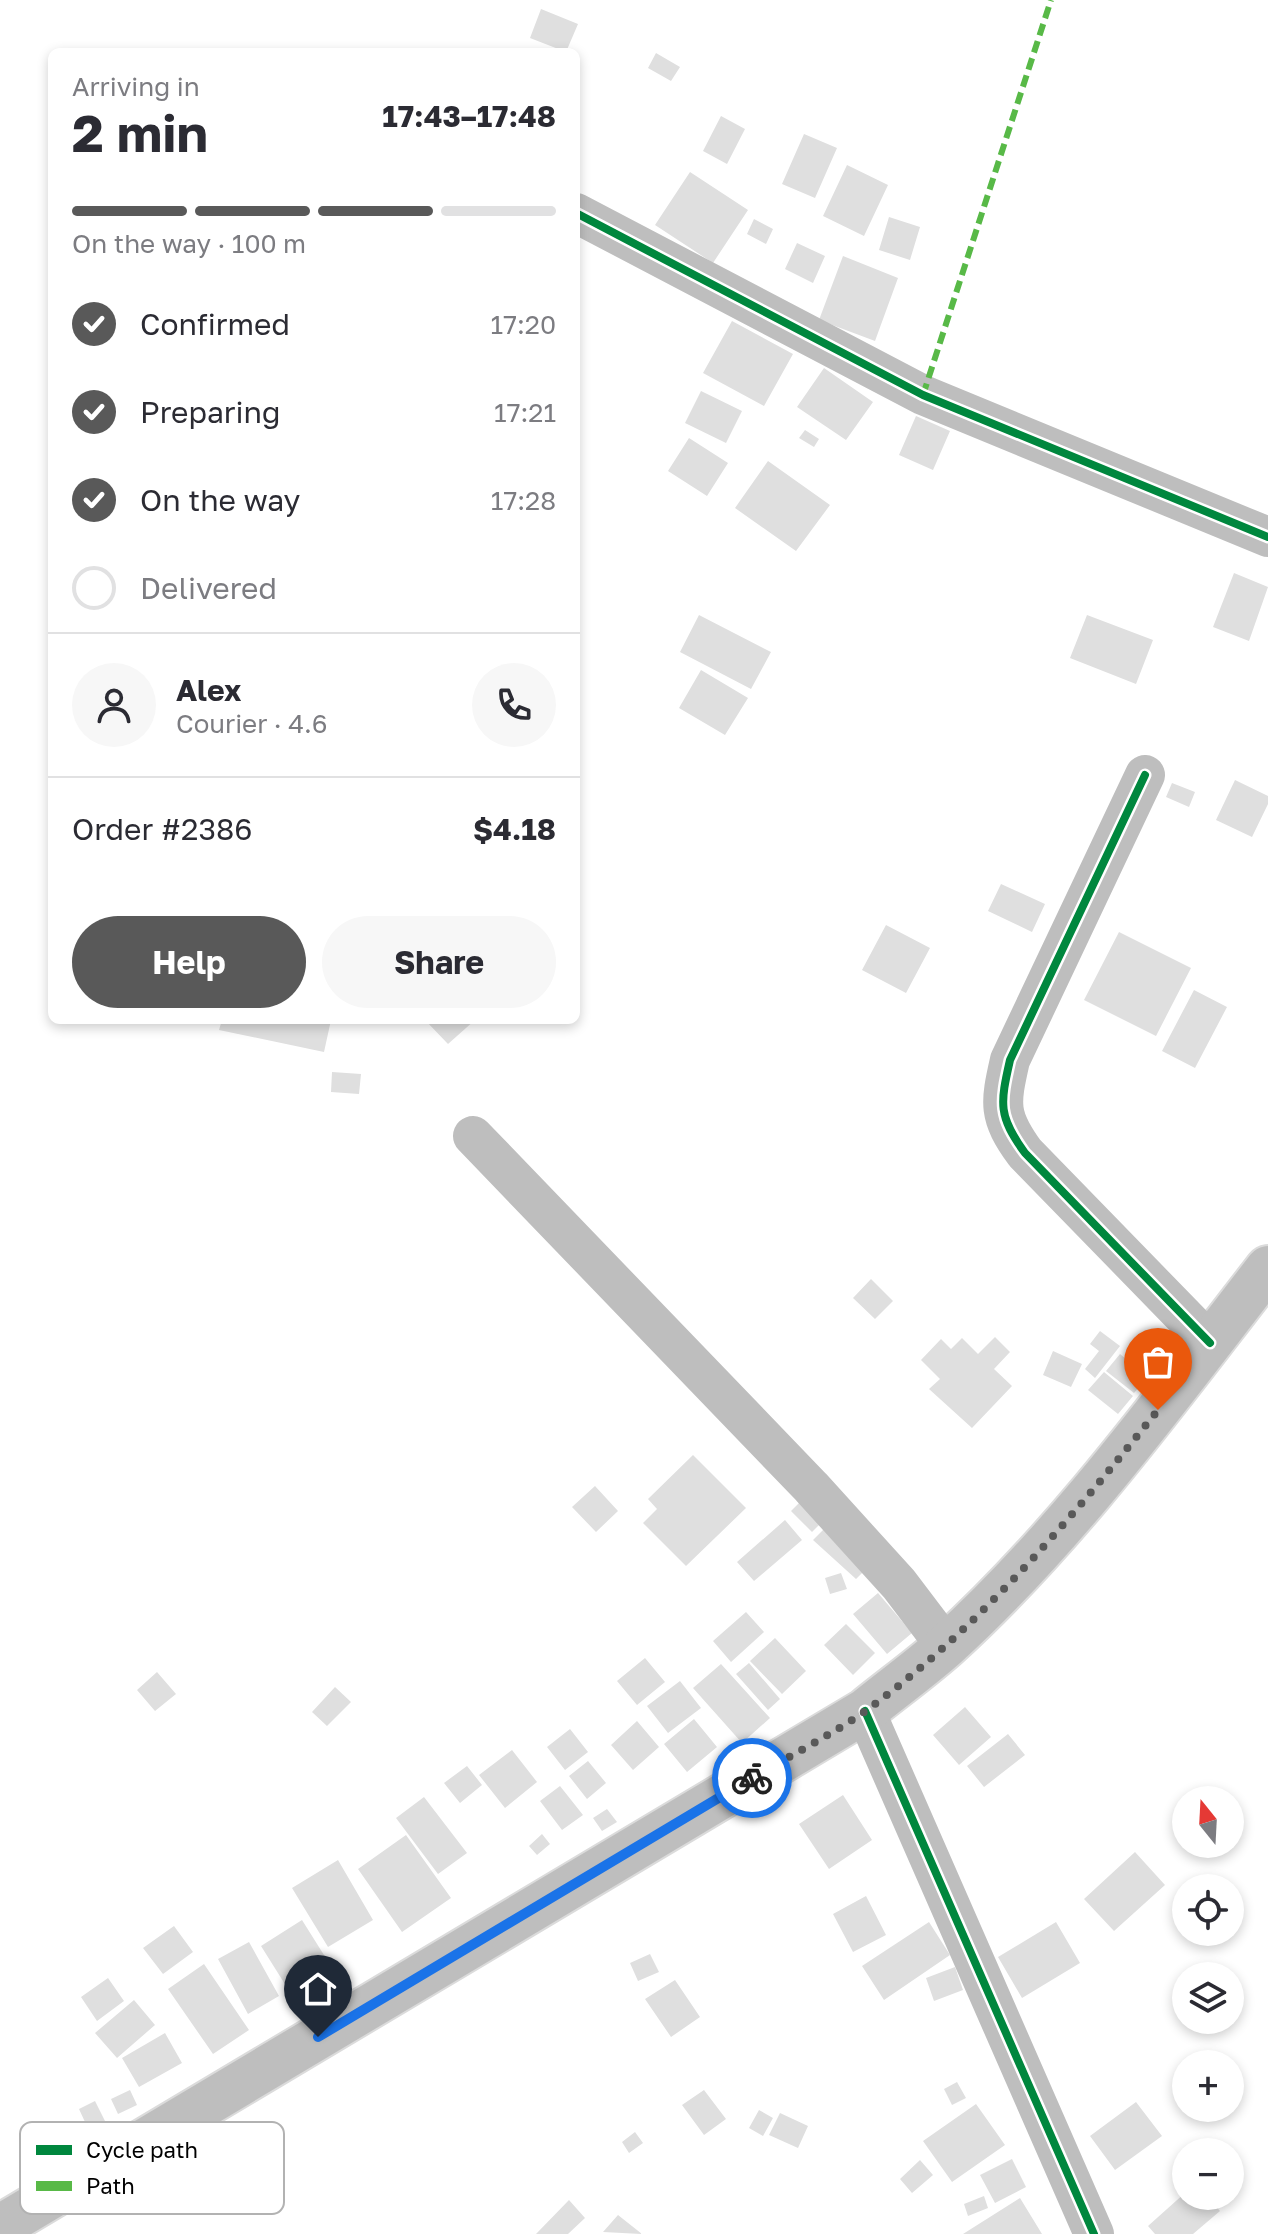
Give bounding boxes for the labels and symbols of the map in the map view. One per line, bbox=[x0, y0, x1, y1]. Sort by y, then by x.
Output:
pin bbox=[1124, 1328, 1192, 1410]
courier bbox=[712, 1738, 792, 1818]
north arrow bbox=[1172, 1786, 1244, 1858]
pin bbox=[284, 1955, 352, 2037]
legend bbox=[20, 2122, 284, 2214]
text: Cycle path bbox=[86, 2136, 198, 2163]
text: Path bbox=[86, 2172, 135, 2199]

